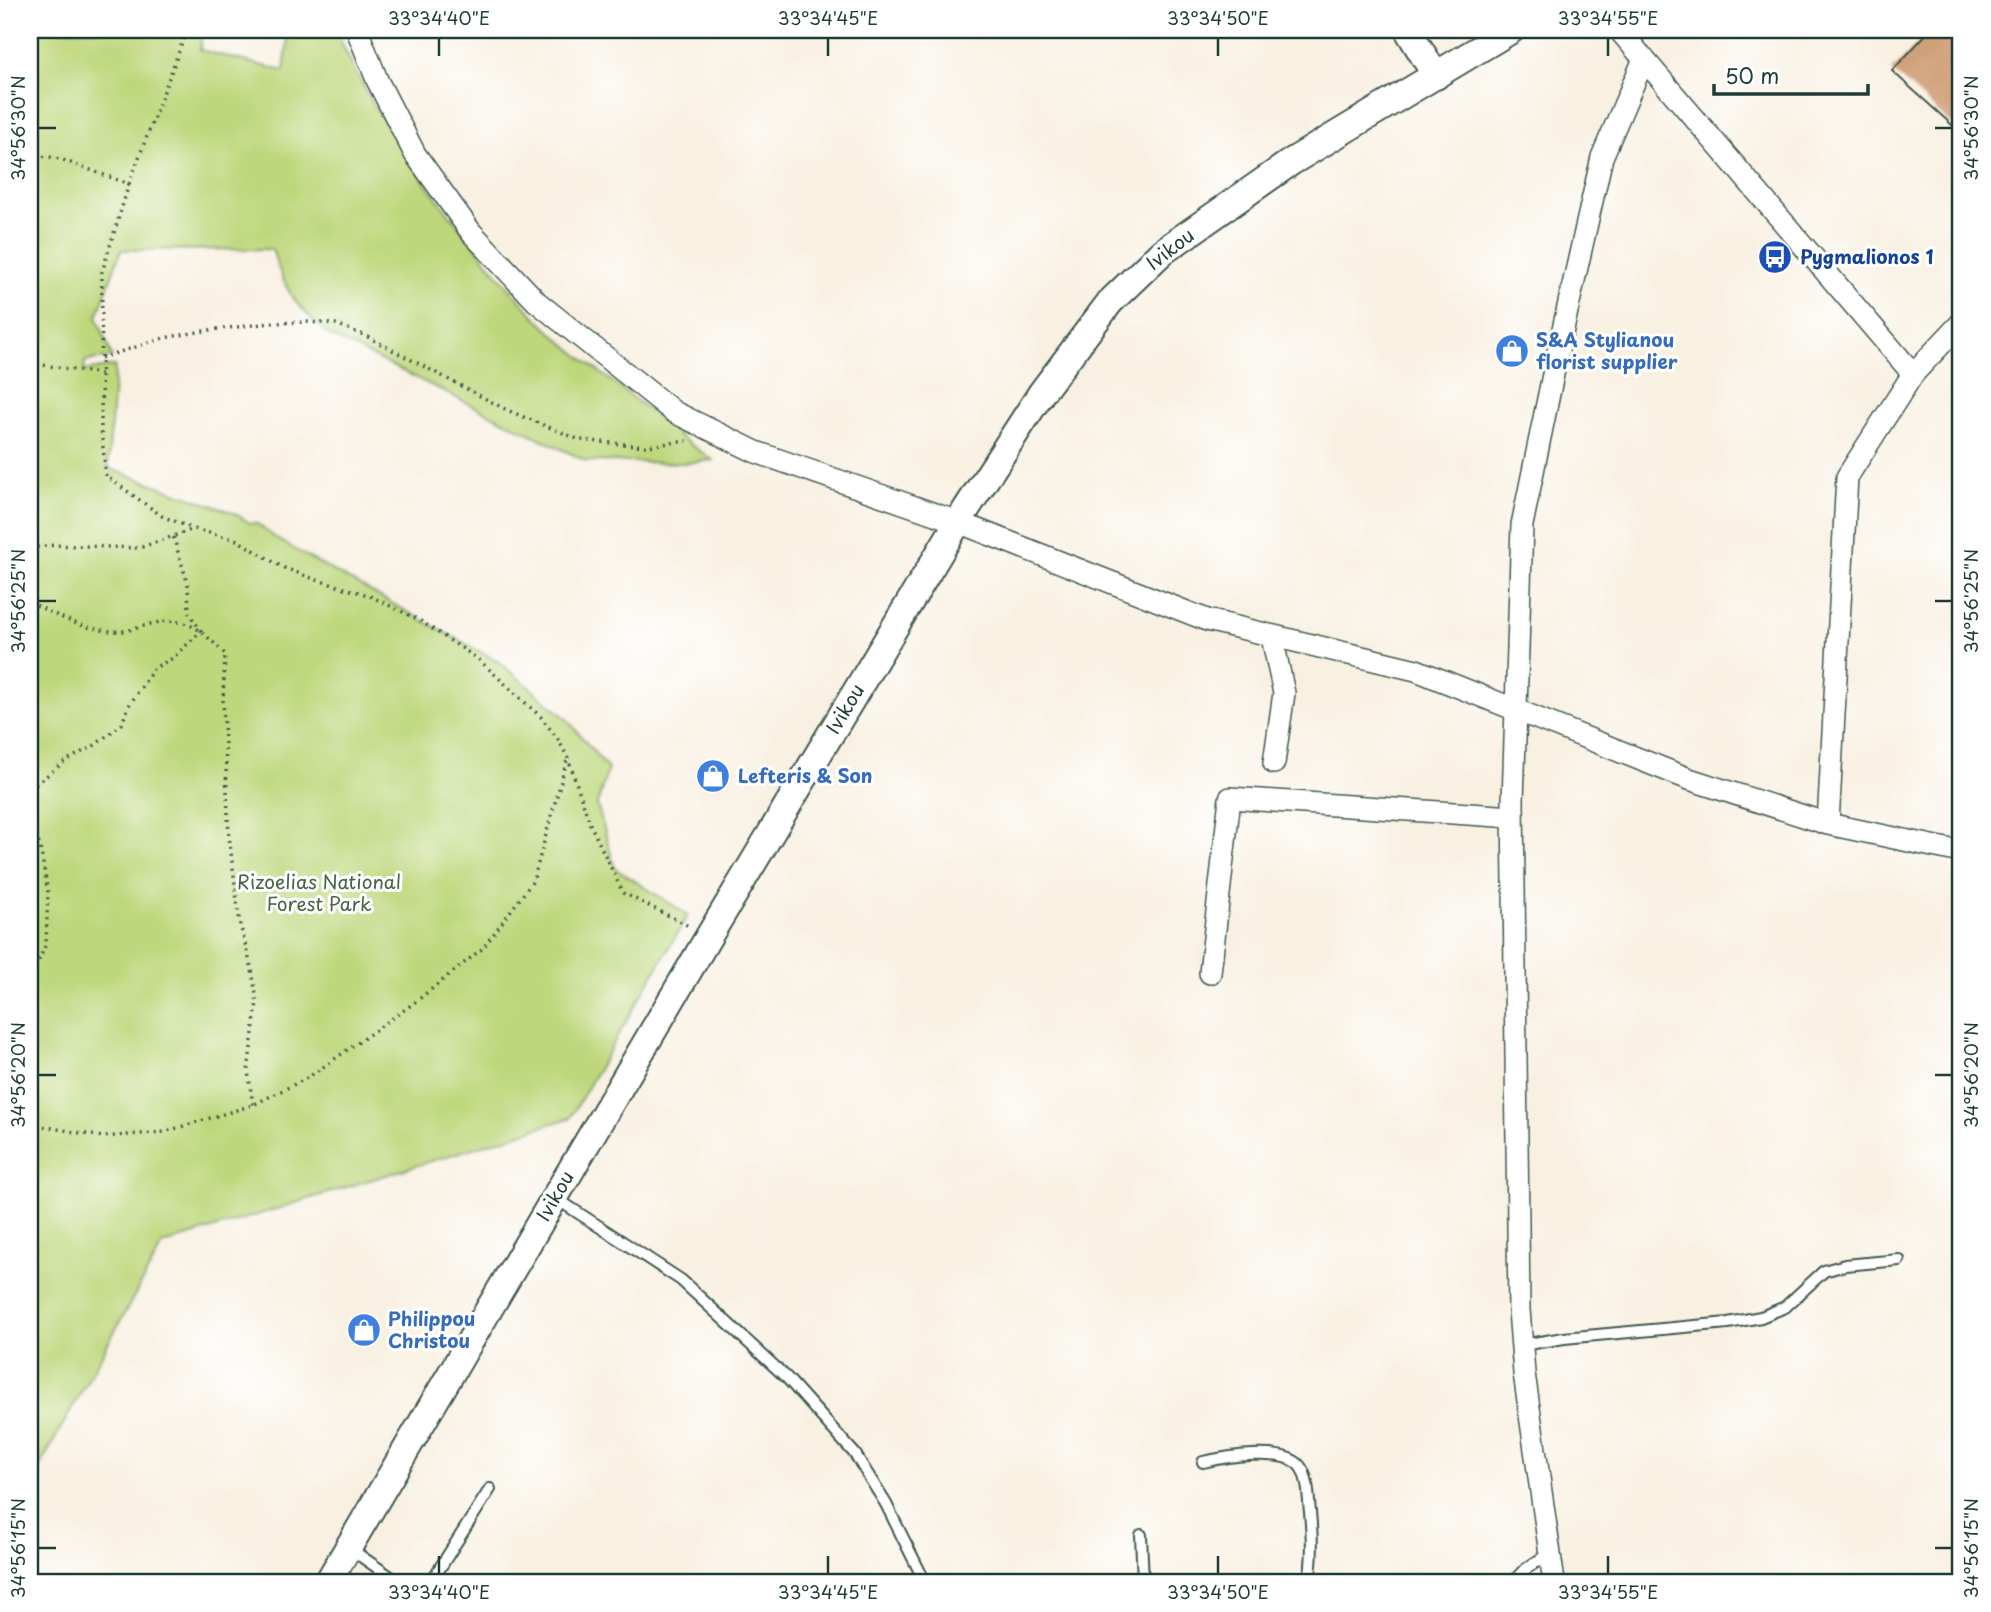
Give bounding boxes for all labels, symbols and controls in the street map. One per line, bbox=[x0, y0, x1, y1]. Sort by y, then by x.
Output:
text: 33°34'40"E bbox=[388, 4, 490, 31]
text: 33°34'45"E bbox=[778, 4, 878, 31]
text: 33°34'50"E bbox=[1167, 4, 1269, 31]
text: 33°34'55"E bbox=[1558, 4, 1658, 31]
scale bar bbox=[1714, 52, 1868, 96]
text: 50 m bbox=[1725, 59, 1779, 91]
text: 34°56'30"N bbox=[4, 75, 31, 181]
text: 34°56'30"N bbox=[1957, 75, 1984, 181]
street label: Ivikou bbox=[1139, 220, 1199, 276]
bus stop icon: Pygmalionos 1 bbox=[1756, 238, 1794, 276]
place label: Pygmalionos 1 bbox=[1800, 242, 1934, 270]
place label: S&A Stylianou florist supplier bbox=[1536, 325, 1678, 375]
shop icon: S&A Stylianou florist supplier bbox=[1493, 332, 1531, 370]
text: 34°56'25"N bbox=[4, 549, 31, 653]
text: 34°56'25"N bbox=[1957, 549, 1984, 653]
street label: Ivikou bbox=[818, 678, 870, 739]
shop icon: Lefteris & Son bbox=[694, 757, 732, 795]
place label: Lefteris & Son bbox=[738, 761, 873, 789]
park label: Rizoelias National Forest Park bbox=[237, 867, 401, 917]
text: 34°56'20"N bbox=[4, 1022, 31, 1128]
text: 34°56'20"N bbox=[1957, 1022, 1984, 1128]
street label: Ivikou bbox=[528, 1165, 580, 1226]
place label: Philippou Christou bbox=[388, 1304, 475, 1354]
shop icon: Philippou Christou bbox=[345, 1311, 383, 1349]
text: 34°56'15"N bbox=[4, 1498, 31, 1598]
text: 34°56'15"N bbox=[1957, 1498, 1984, 1598]
text: 33°34'40"E bbox=[388, 1578, 490, 1605]
text: 33°34'45"E bbox=[778, 1578, 878, 1605]
text: 33°34'50"E bbox=[1167, 1578, 1269, 1605]
text: 33°34'55"E bbox=[1558, 1578, 1658, 1605]

